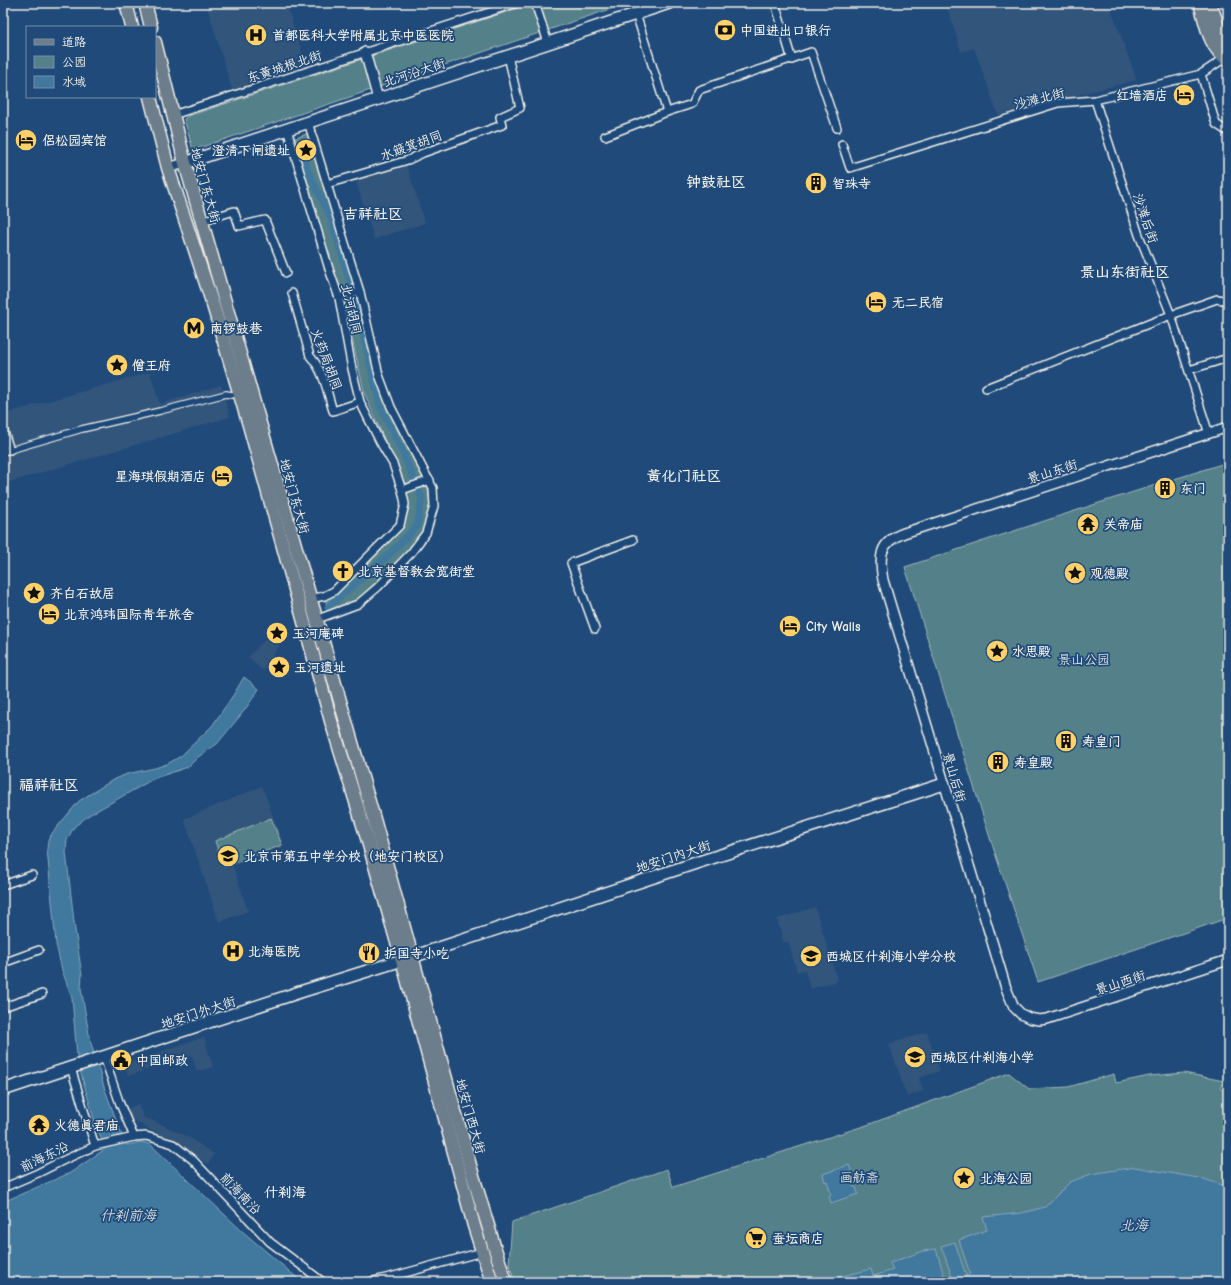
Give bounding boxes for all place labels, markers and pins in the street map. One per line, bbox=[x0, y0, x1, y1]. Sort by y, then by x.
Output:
bank icon: 中国进出口银行 bbox=[712, 17, 738, 43]
hospital icon: 首都医科大学附属北京中医医院 bbox=[243, 22, 269, 48]
place label: 中国进出口银行 bbox=[740, 23, 831, 38]
place label: 首都医科大学附属北京中医医院 bbox=[272, 28, 454, 43]
hotel icon: 红墙酒店 bbox=[1171, 82, 1197, 108]
place label: 红墙酒店 bbox=[1116, 88, 1168, 103]
hotel icon: 侣松园宾馆 bbox=[13, 127, 39, 153]
place label: 侣松园宾馆 bbox=[42, 133, 107, 148]
place icon: 澄清下闸遗址 bbox=[293, 137, 319, 163]
place label: 澄清下闸遗址 bbox=[212, 143, 290, 158]
building icon: 智珠寺 bbox=[803, 170, 829, 196]
place label: 智珠寺 bbox=[832, 176, 871, 191]
hotel icon: 无二民宿 bbox=[863, 289, 889, 315]
place label: 无二民宿 bbox=[892, 295, 944, 310]
metro station icon: 南锣鼓巷 bbox=[181, 315, 207, 341]
place label: 南锣鼓巷 bbox=[210, 321, 263, 336]
place icon: 僧王府 bbox=[104, 352, 130, 378]
place label: 僧王府 bbox=[132, 358, 171, 373]
hotel icon: 星海琪假期酒店 bbox=[209, 463, 235, 489]
place label: 星海琪假期酒店 bbox=[115, 469, 206, 484]
building icon: 东门 bbox=[1152, 475, 1178, 501]
place label: 东门 bbox=[1180, 481, 1206, 496]
temple icon: 关帝庙 bbox=[1075, 511, 1101, 537]
place label: 关帝庙 bbox=[1104, 517, 1143, 532]
church icon: 北京基督教会宽街堂 bbox=[330, 558, 356, 584]
place icon: 观德殿 bbox=[1062, 560, 1088, 586]
place label: 北京基督教会宽街堂 bbox=[358, 564, 475, 579]
place label: 观德殿 bbox=[1090, 566, 1129, 581]
place icon: 齐白石故居 bbox=[21, 580, 47, 606]
place label: 齐白石故居 bbox=[50, 586, 115, 601]
hotel icon: 北京鸿玮国际青年旅舍 bbox=[36, 601, 62, 627]
place label: 北京鸿玮国际青年旅舍 bbox=[64, 607, 194, 622]
hotel icon: City Walls bbox=[777, 613, 803, 639]
place label: City Walls bbox=[806, 619, 861, 634]
place icon: 玉河庵碑 bbox=[264, 620, 290, 646]
place label: 玉河庵碑 bbox=[292, 626, 344, 641]
place icon: 水思殿 bbox=[984, 638, 1010, 664]
place label: 水思殿 bbox=[1012, 644, 1051, 659]
place icon: 玉河遗址 bbox=[266, 654, 292, 680]
place label: 玉河遗址 bbox=[294, 660, 346, 675]
building icon: 寿皇门 bbox=[1053, 728, 1079, 754]
place label: 寿皇门 bbox=[1082, 734, 1121, 749]
building icon: 寿皇殿 bbox=[985, 749, 1011, 775]
place label: 寿皇殿 bbox=[1014, 755, 1053, 770]
school or university icon: 北京市第五中学分校（地安门校区） bbox=[215, 843, 241, 869]
place label: 北京市第五中学分校（地安门校区） bbox=[244, 849, 452, 864]
hospital icon: 北海医院 bbox=[220, 938, 246, 964]
restaurant icon: 护国寺小吃 bbox=[356, 940, 382, 966]
school or university icon: 西城区什刹海小学分校 bbox=[798, 943, 824, 969]
place label: 北海医院 bbox=[248, 944, 300, 959]
place label: 护国寺小吃 bbox=[384, 946, 449, 961]
place label: 西城区什刹海小学分校 bbox=[826, 949, 956, 964]
school or university icon: 西城区什刹海小学 bbox=[902, 1044, 928, 1070]
public building icon: 中国邮政 bbox=[108, 1047, 134, 1073]
place label: 西城区什刹海小学 bbox=[930, 1050, 1034, 1065]
place label: 中国邮政 bbox=[136, 1053, 188, 1068]
temple icon: 火德真君庙 bbox=[26, 1112, 52, 1138]
place label: 火德真君庙 bbox=[54, 1118, 119, 1133]
place icon: 北海公园 bbox=[951, 1165, 977, 1191]
place label: 北海公园 bbox=[980, 1171, 1032, 1186]
supermarket icon: 蚕坛商店 bbox=[743, 1225, 769, 1251]
place label: 蚕坛商店 bbox=[772, 1231, 824, 1246]

